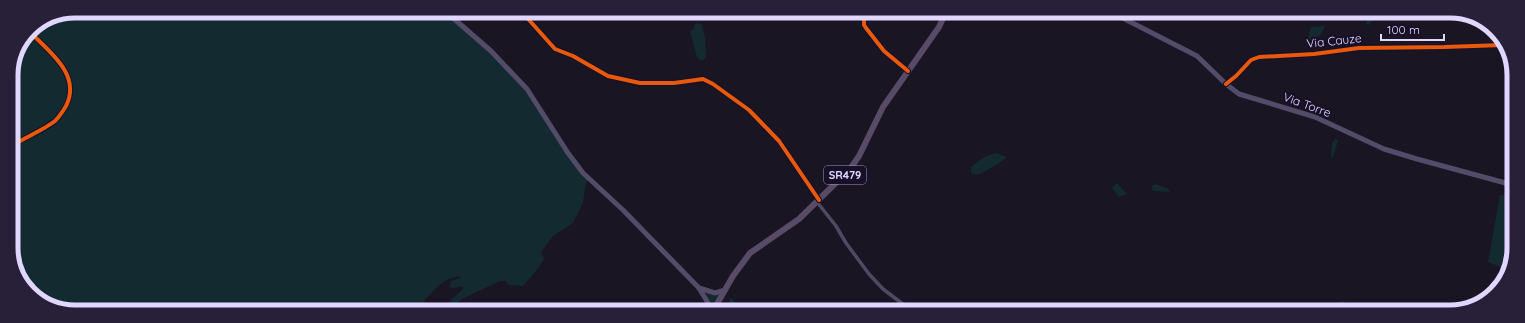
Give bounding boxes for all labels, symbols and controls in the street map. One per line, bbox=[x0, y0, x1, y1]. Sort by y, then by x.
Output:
scale bar bbox=[1381, 16, 1444, 42]
text: 100 m bbox=[1387, 22, 1420, 37]
street label: Via Cauze bbox=[1306, 30, 1362, 51]
street label: Via Torre bbox=[1281, 89, 1333, 120]
road number: SR479 bbox=[824, 166, 866, 184]

